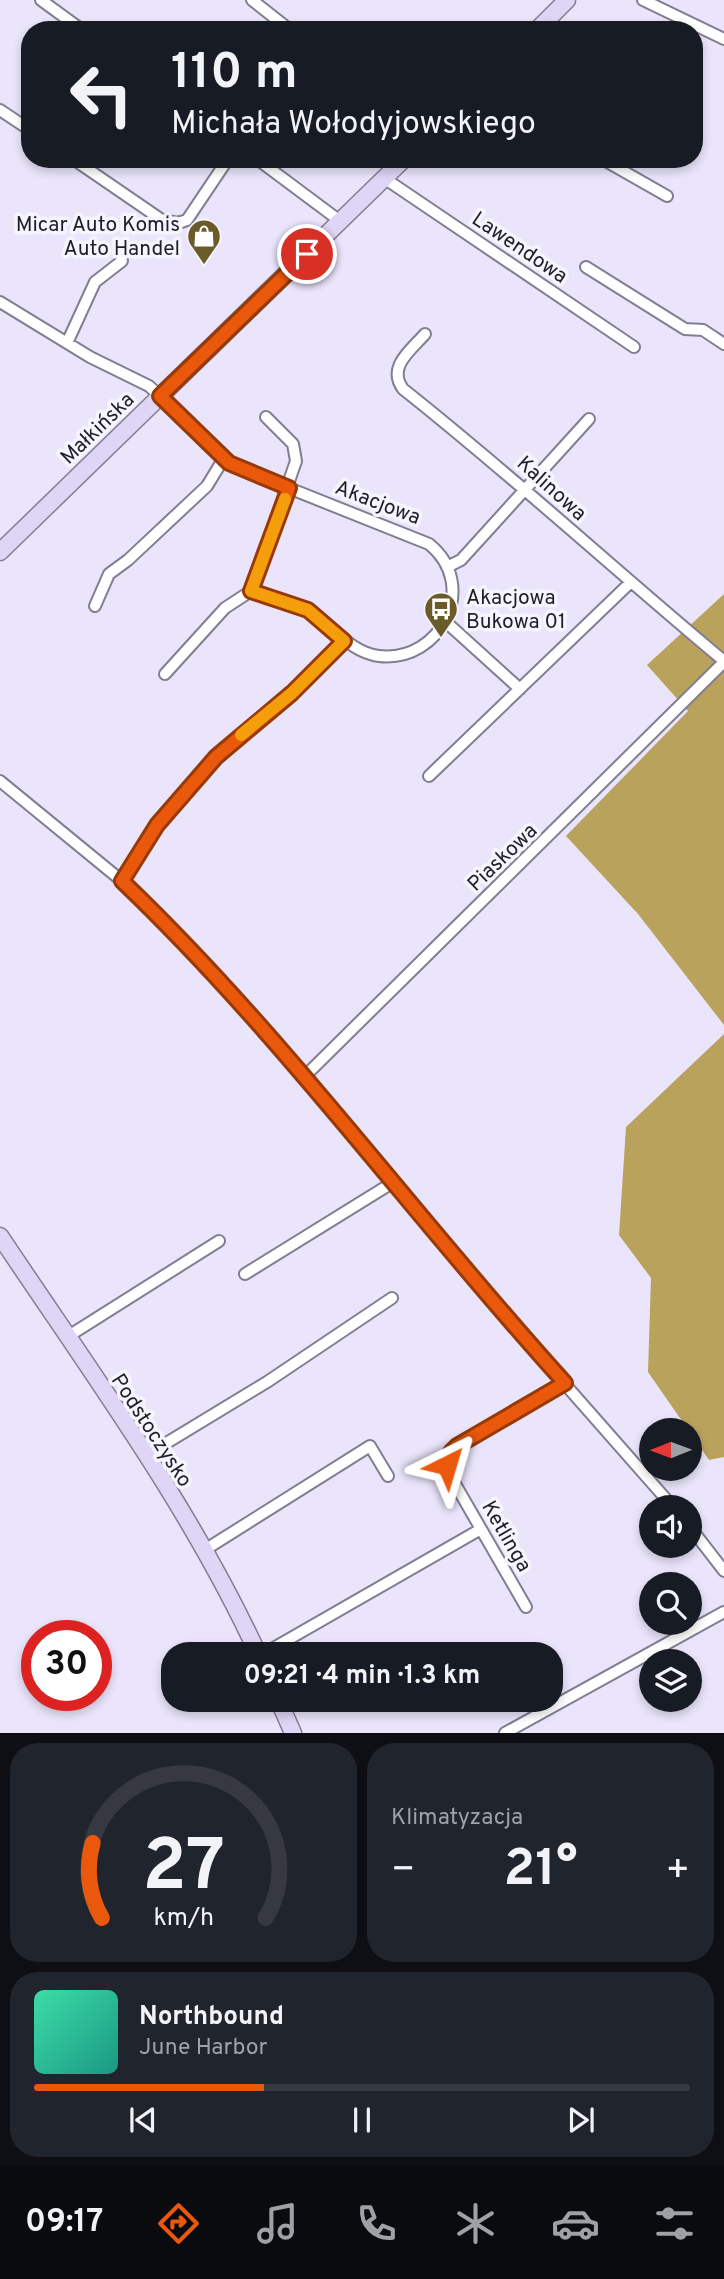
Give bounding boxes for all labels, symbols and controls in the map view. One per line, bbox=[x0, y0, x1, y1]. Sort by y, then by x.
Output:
text: 110 m bbox=[171, 44, 298, 106]
icon: left bbox=[56, 49, 147, 140]
text: Michała Wołodyjowskiego bbox=[171, 105, 536, 145]
street label: Lawendowa bbox=[466, 206, 572, 290]
place label: Micar Auto Komis Auto Handel bbox=[16, 212, 180, 263]
shop icon: Micar Auto Komis Auto Handel bbox=[185, 217, 223, 266]
pin bbox=[277, 224, 337, 284]
icon: arrive bbox=[288, 235, 326, 273]
street label: Małkińska bbox=[55, 387, 141, 471]
street label: Kalinowa bbox=[510, 451, 592, 528]
street label: Akacjowa bbox=[331, 475, 424, 532]
place label: Akacjowa Bukowa 01 bbox=[466, 585, 566, 636]
bus stop icon: Akacjowa Bukowa 01 bbox=[422, 590, 460, 639]
street label: Piaskowa bbox=[462, 818, 544, 898]
street label: Podstoczysko bbox=[104, 1369, 197, 1493]
north arrow bbox=[639, 1418, 702, 1480]
map controls bbox=[639, 1418, 702, 1712]
position arrow bbox=[410, 1428, 484, 1502]
button: sound bbox=[639, 1495, 702, 1558]
street label: Ketlinga bbox=[475, 1496, 537, 1577]
button: search bbox=[639, 1572, 702, 1635]
speed limit sign: 30 bbox=[21, 1620, 112, 1711]
button: layers bbox=[639, 1649, 702, 1712]
text: 09:21 · 4 min · 1.3 km bbox=[244, 1660, 480, 1693]
text: Klimatyzacja bbox=[391, 1804, 523, 1833]
text: 27 bbox=[142, 1825, 225, 1917]
text: 21° bbox=[503, 1838, 578, 1904]
text: − bbox=[391, 1847, 416, 1896]
text: + bbox=[665, 1847, 690, 1896]
text: km/h bbox=[153, 1903, 214, 1935]
text: Northbound bbox=[139, 2001, 284, 2034]
text: June Harbor bbox=[139, 2034, 267, 2063]
icon: previous bbox=[124, 2101, 162, 2139]
icon: pause bbox=[343, 2101, 381, 2139]
icon: next bbox=[562, 2101, 600, 2139]
icon: directions bbox=[154, 2199, 203, 2248]
icon: music bbox=[253, 2199, 302, 2248]
icon: phone bbox=[352, 2199, 401, 2248]
icon: climate bbox=[451, 2199, 500, 2248]
icon: car bbox=[551, 2199, 600, 2248]
icon: filters bbox=[650, 2199, 699, 2248]
text: 09:17 bbox=[25, 2203, 104, 2243]

